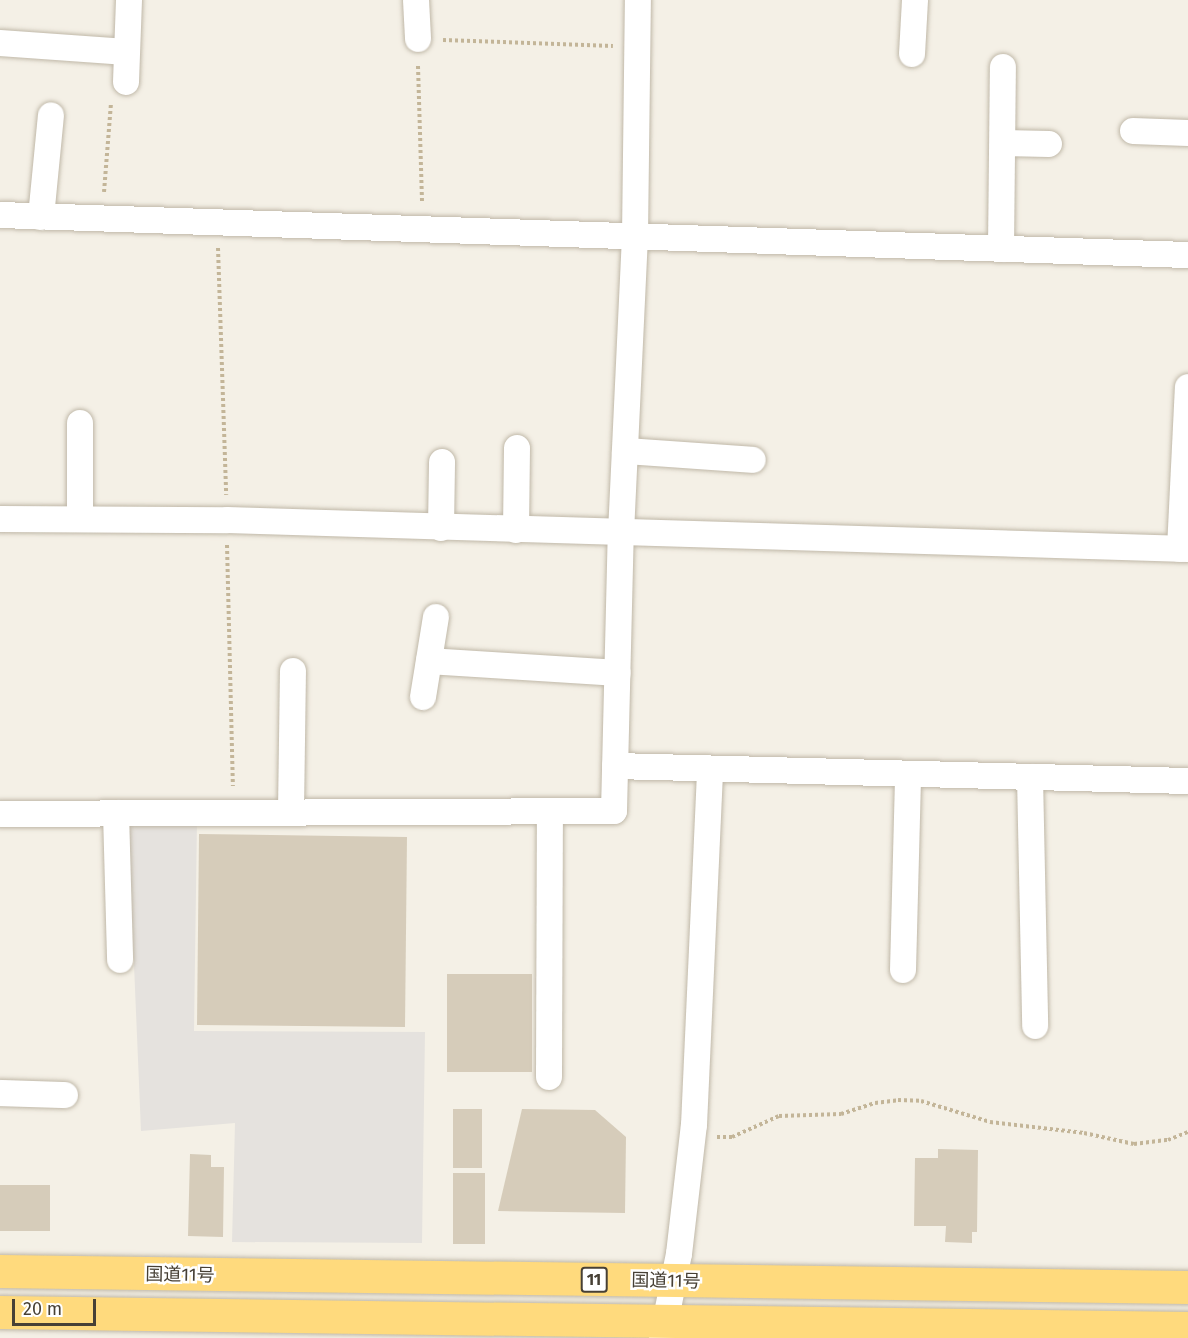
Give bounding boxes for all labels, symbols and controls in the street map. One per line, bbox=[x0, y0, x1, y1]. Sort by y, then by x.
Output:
street label: 国道11号 bbox=[145, 1264, 215, 1286]
road number: 11 bbox=[580, 1267, 608, 1293]
street label: 国道11号 bbox=[631, 1270, 701, 1292]
scale bar bbox=[15, 1287, 99, 1325]
text: 20 m bbox=[23, 1298, 62, 1320]

